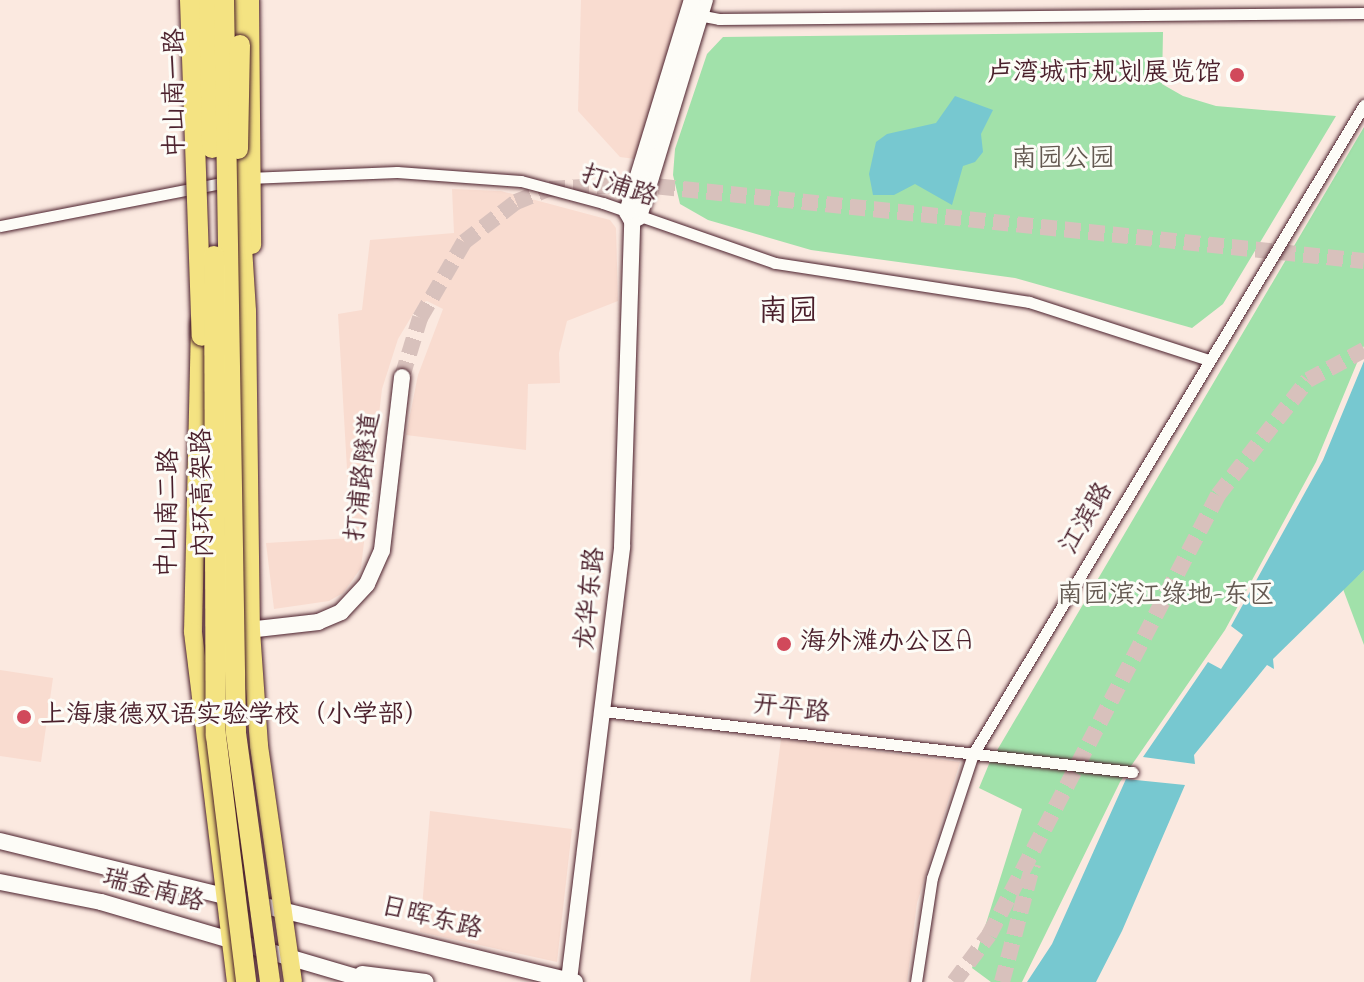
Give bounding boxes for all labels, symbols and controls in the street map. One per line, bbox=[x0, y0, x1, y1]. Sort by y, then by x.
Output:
street label: 中山南一路 bbox=[161, 28, 193, 158]
place label: 卢湾城市规划展览馆 bbox=[987, 59, 1221, 91]
marker: 卢湾城市规划展览馆 bbox=[1228, 66, 1246, 84]
park label: 南园公园 bbox=[1011, 145, 1115, 177]
street label: 打浦路 bbox=[576, 161, 660, 215]
district label: 南园 bbox=[758, 295, 818, 331]
street label: 打浦路隧道 bbox=[342, 411, 388, 543]
street label: 内环高架路 bbox=[188, 428, 222, 558]
street label: 中山南二路 bbox=[153, 448, 187, 578]
street label: 江滨路 bbox=[1055, 478, 1121, 560]
street label: 龙华东路 bbox=[571, 546, 613, 652]
park label: 南园滨江绿地-东区 bbox=[1057, 581, 1275, 613]
place label: 海外滩办公区A bbox=[800, 628, 972, 660]
marker: 海外滩办公区A bbox=[775, 635, 793, 653]
street label: 开平路 bbox=[750, 691, 832, 731]
place label: 上海康德双语实验学校（小学部） bbox=[40, 701, 430, 733]
marker: 上海康德双语实验学校（小学部） bbox=[15, 708, 33, 726]
street label: 瑞金南路 bbox=[99, 863, 207, 921]
street label: 日晖东路 bbox=[377, 892, 485, 948]

